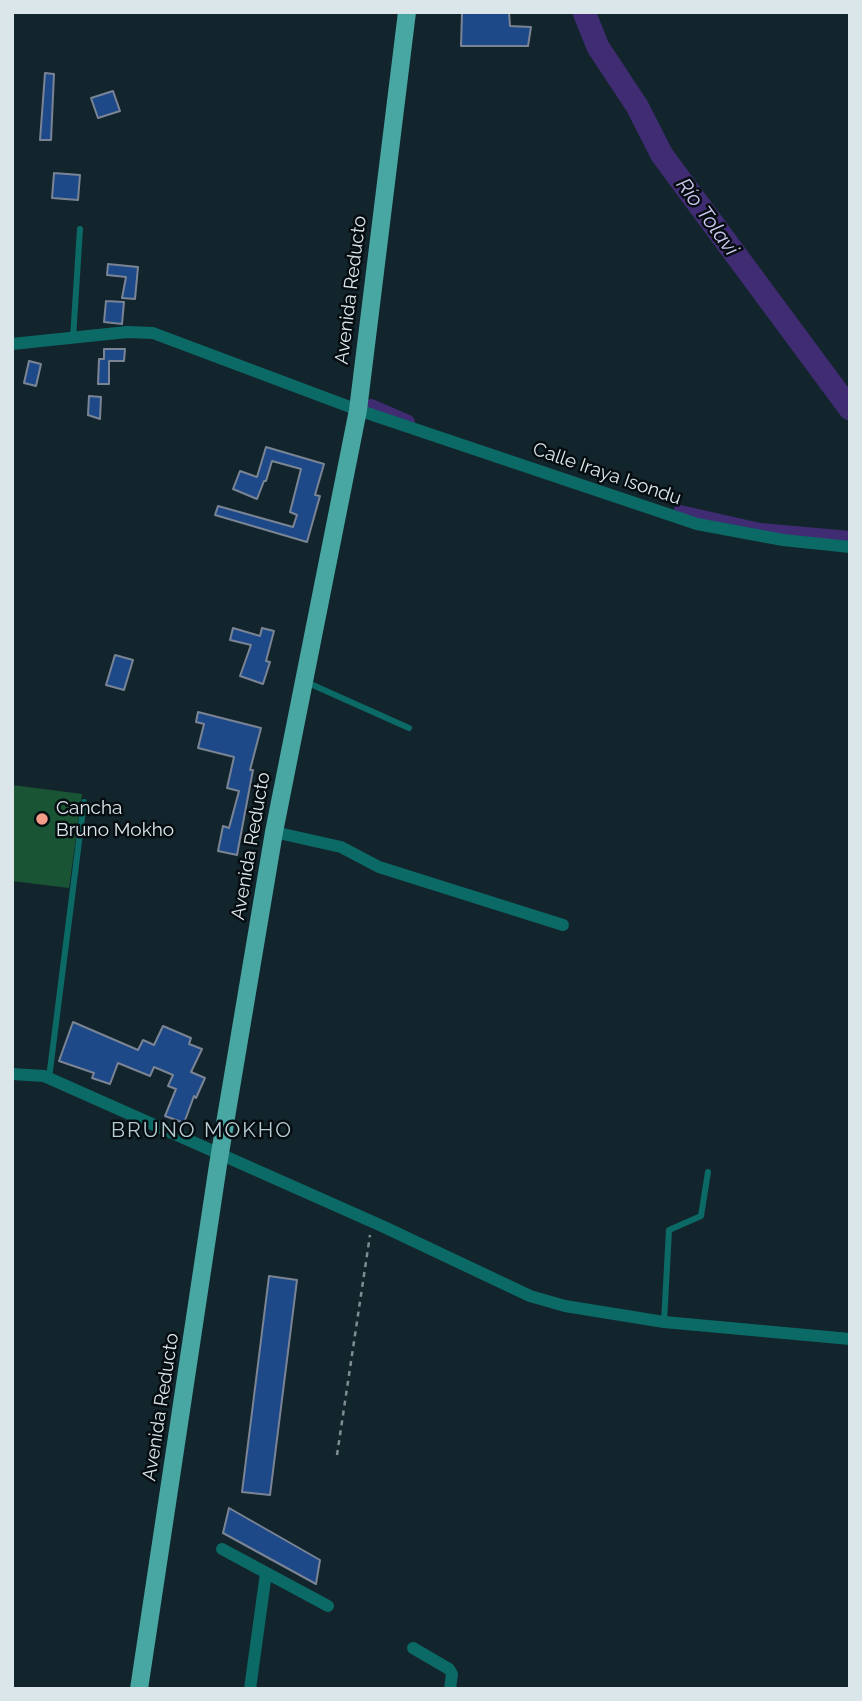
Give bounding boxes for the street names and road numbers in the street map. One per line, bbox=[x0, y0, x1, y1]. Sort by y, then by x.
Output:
street label: Avenida Reducto bbox=[331, 214, 371, 366]
street label: Calle Iraya Isondu bbox=[530, 438, 684, 510]
street label: Avenida Reducto bbox=[227, 770, 275, 922]
street label: Avenida Reducto bbox=[138, 1331, 184, 1483]

